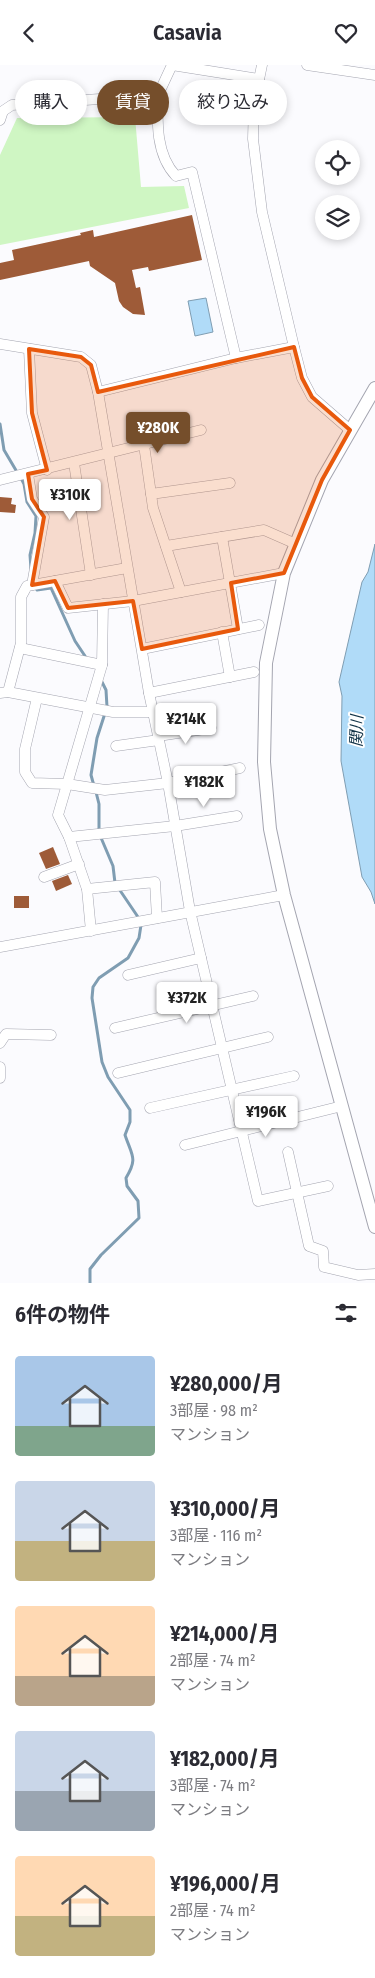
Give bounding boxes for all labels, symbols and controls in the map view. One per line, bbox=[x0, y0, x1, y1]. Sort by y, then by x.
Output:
icon: back bbox=[15, 19, 43, 47]
text: Casavia bbox=[153, 19, 222, 46]
icon: heart bbox=[332, 19, 360, 47]
chip: 購入 bbox=[15, 80, 87, 125]
chip: 賃貸 bbox=[97, 80, 169, 125]
chip: 絞り込み bbox=[179, 80, 287, 125]
map controls bbox=[315, 140, 360, 240]
button: locate bbox=[315, 140, 360, 185]
button: layers bbox=[315, 195, 360, 240]
pin: ¥280K bbox=[123, 411, 193, 454]
text: ¥280K bbox=[137, 418, 179, 437]
pin: ¥310K bbox=[35, 479, 105, 521]
text: ¥310K bbox=[50, 485, 90, 504]
pin: ¥214K bbox=[151, 703, 221, 745]
text: ¥214K bbox=[166, 709, 206, 728]
water label: 関川 bbox=[346, 713, 367, 747]
pin: ¥182K bbox=[169, 765, 239, 808]
text: ¥182K bbox=[184, 772, 224, 791]
pin: ¥372K bbox=[152, 981, 222, 1024]
text: ¥372K bbox=[167, 988, 207, 1007]
pin: ¥196K bbox=[231, 1095, 301, 1138]
text: ¥196K bbox=[246, 1102, 286, 1121]
icon: filters bbox=[332, 1299, 360, 1327]
text: 6件の物件 bbox=[15, 1302, 110, 1328]
text: ¥280,000/月 bbox=[170, 1371, 283, 1397]
icon: home bbox=[55, 1376, 115, 1436]
text: 3部屋 · 98 m² bbox=[170, 1401, 258, 1420]
text: マンション bbox=[170, 1425, 250, 1444]
text: ¥310,000/月 bbox=[170, 1496, 280, 1522]
icon: home bbox=[55, 1501, 115, 1561]
text: 3部屋 · 116 m² bbox=[170, 1526, 262, 1545]
text: マンション bbox=[170, 1550, 250, 1569]
text: ¥214,000/月 bbox=[170, 1621, 279, 1647]
icon: home bbox=[55, 1626, 115, 1686]
text: 2部屋 · 74 m² bbox=[170, 1651, 255, 1670]
text: マンション bbox=[170, 1675, 250, 1694]
text: ¥182,000/月 bbox=[170, 1746, 280, 1772]
icon: home bbox=[55, 1751, 115, 1811]
text: 3部屋 · 74 m² bbox=[170, 1776, 256, 1795]
text: マンション bbox=[170, 1800, 250, 1819]
text: ¥196,000/月 bbox=[170, 1871, 281, 1897]
icon: home bbox=[55, 1876, 115, 1936]
text: 2部屋 · 74 m² bbox=[170, 1901, 255, 1920]
text: マンション bbox=[170, 1925, 250, 1944]

